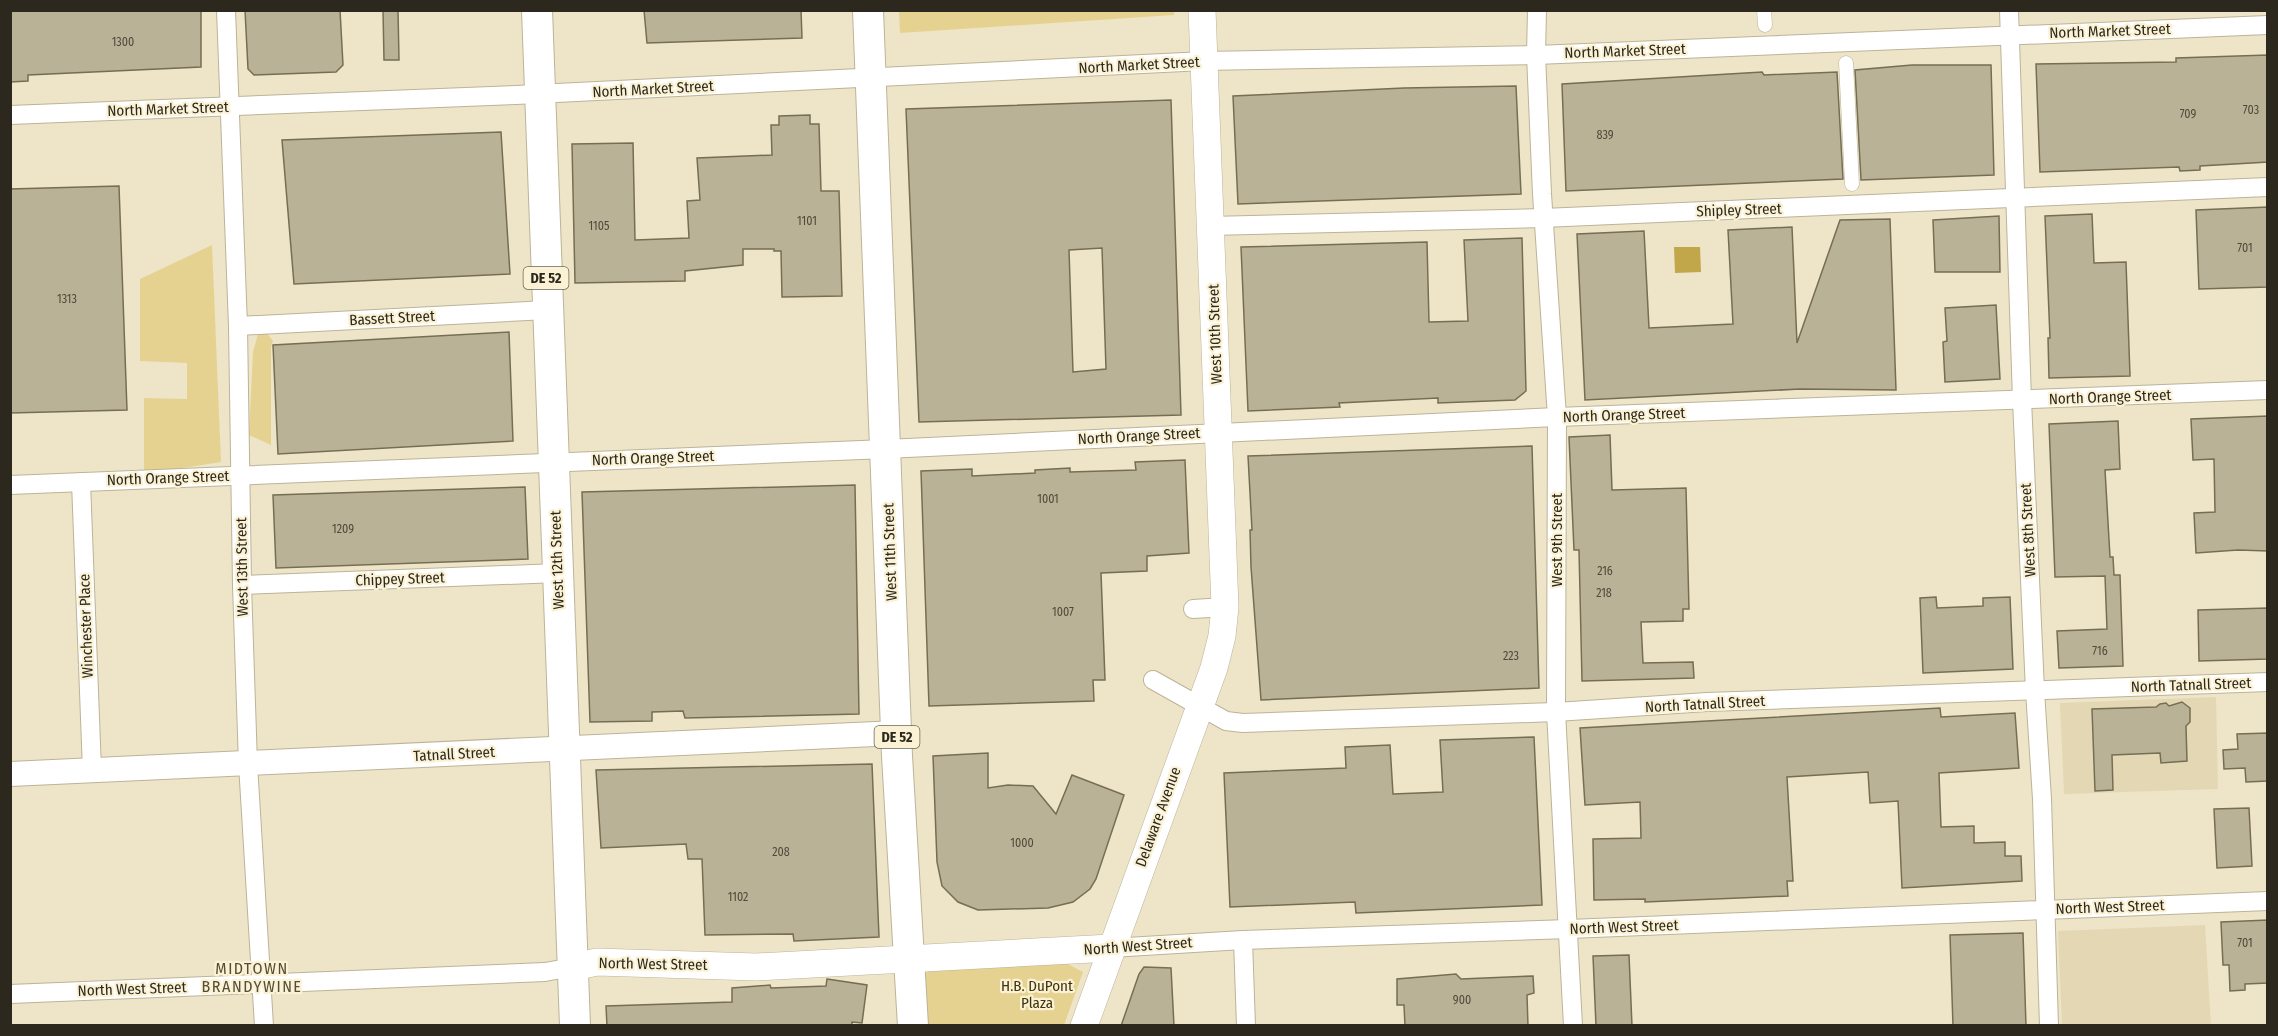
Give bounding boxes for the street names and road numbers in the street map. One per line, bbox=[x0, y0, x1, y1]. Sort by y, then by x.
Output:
street label: North Market Street bbox=[2049, 20, 2171, 42]
street label: North Market Street bbox=[1564, 40, 1686, 62]
street label: North Market Street bbox=[1078, 53, 1200, 77]
street label: North Market Street bbox=[592, 77, 714, 101]
street label: North Market Street bbox=[107, 98, 229, 120]
street label: Shipley Street bbox=[1696, 200, 1782, 220]
road number: DE 52 bbox=[524, 267, 568, 289]
street label: West 10th Street bbox=[1204, 284, 1226, 384]
street label: Bassett Street bbox=[349, 307, 435, 329]
street label: North Orange Street bbox=[2048, 386, 2172, 408]
street label: North Orange Street bbox=[1562, 404, 1686, 426]
street label: North Orange Street bbox=[1077, 424, 1201, 448]
street label: North Orange Street bbox=[591, 447, 715, 469]
street label: North Orange Street bbox=[106, 467, 230, 489]
street label: West 8th Street bbox=[2017, 482, 2039, 577]
street label: West 9th Street bbox=[1548, 493, 1566, 587]
street label: West 11th Street bbox=[879, 503, 901, 601]
street label: West 12th Street bbox=[546, 510, 568, 610]
street label: West 13th Street bbox=[232, 517, 252, 617]
street label: Chippey Street bbox=[355, 568, 445, 590]
street label: Winchester Place bbox=[75, 574, 97, 678]
street label: North Tatnall Street bbox=[2130, 674, 2252, 696]
street label: North Tatnall Street bbox=[1644, 692, 1766, 716]
road number: DE 52 bbox=[874, 726, 920, 748]
street label: Tatnall Street bbox=[413, 743, 495, 765]
street label: Delaware Avenue bbox=[1132, 765, 1184, 869]
street label: North West Street bbox=[2055, 896, 2165, 918]
street label: North West Street bbox=[1569, 916, 1679, 938]
street label: North West Street bbox=[1083, 933, 1193, 959]
street label: North West Street bbox=[598, 954, 708, 974]
street label: North West Street bbox=[77, 978, 187, 1000]

